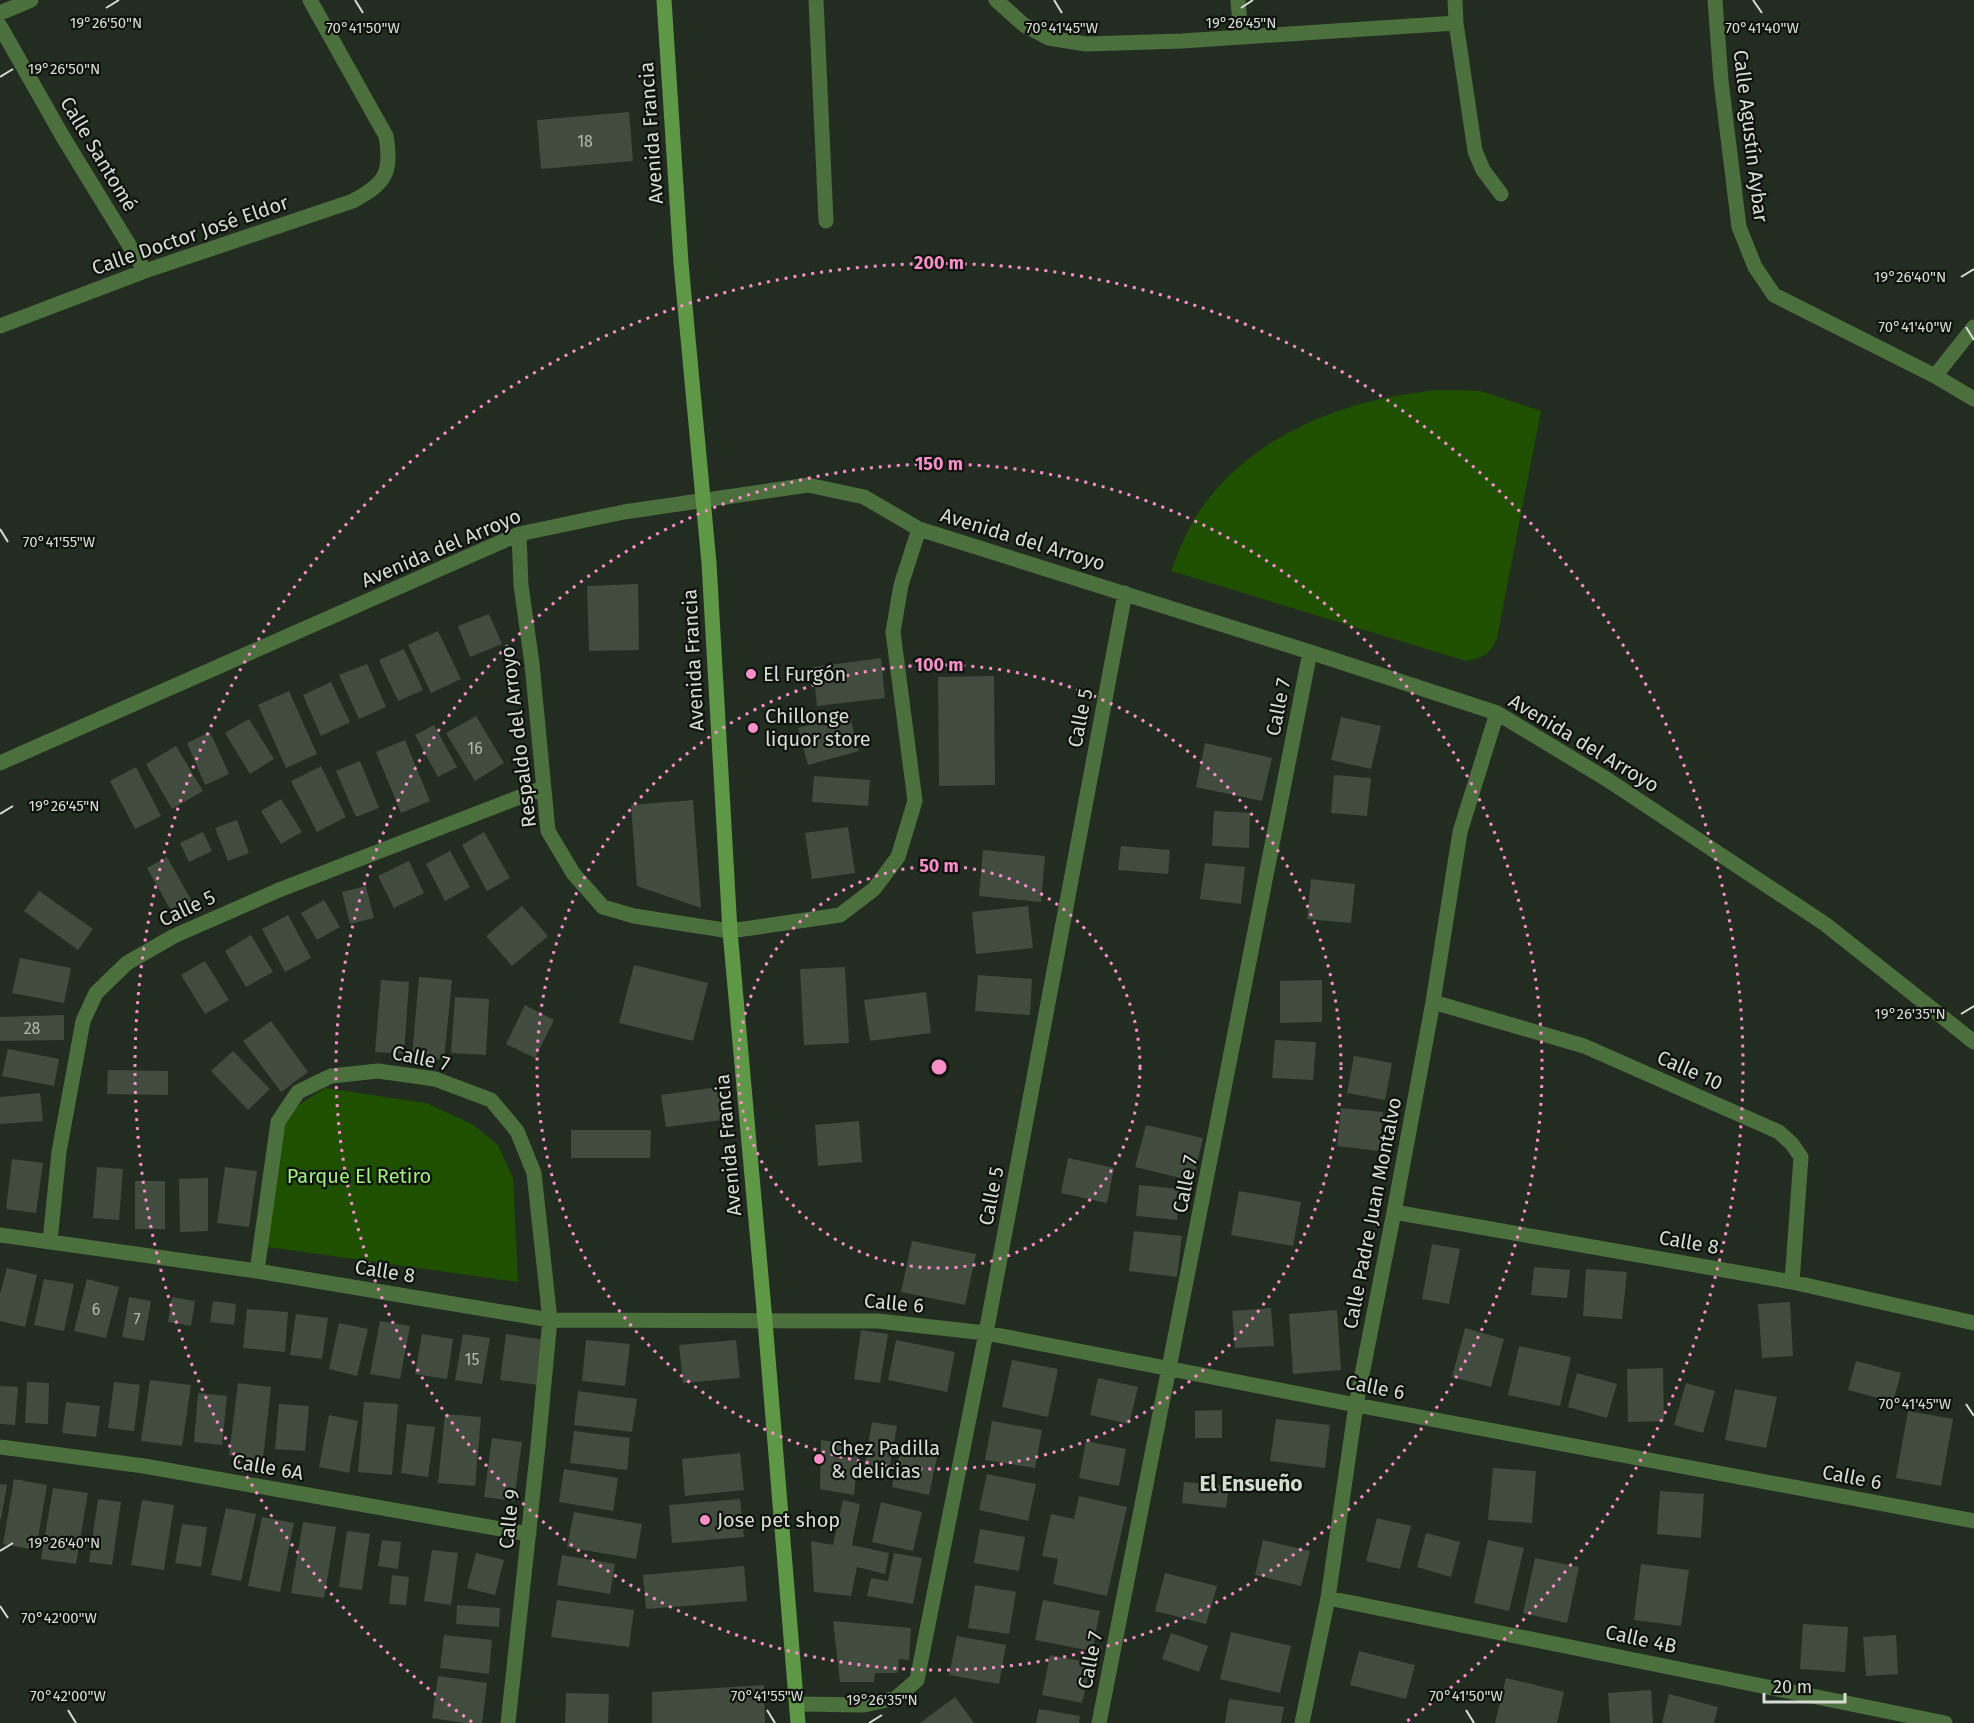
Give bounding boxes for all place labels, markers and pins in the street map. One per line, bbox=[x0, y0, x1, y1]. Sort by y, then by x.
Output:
place label: El Furgón bbox=[763, 662, 846, 686]
marker: El Furgón bbox=[744, 667, 758, 681]
place label: Chillonge liquor store bbox=[765, 704, 871, 751]
marker: Chillonge liquor store bbox=[746, 721, 760, 735]
centre of rings bbox=[929, 1057, 949, 1077]
place label: Chez Padilla & delicias bbox=[831, 1436, 940, 1483]
marker: Chez Padilla & delicias bbox=[812, 1452, 826, 1466]
place label: Jose pet shop bbox=[717, 1508, 840, 1532]
marker: Jose pet shop bbox=[698, 1513, 712, 1527]

